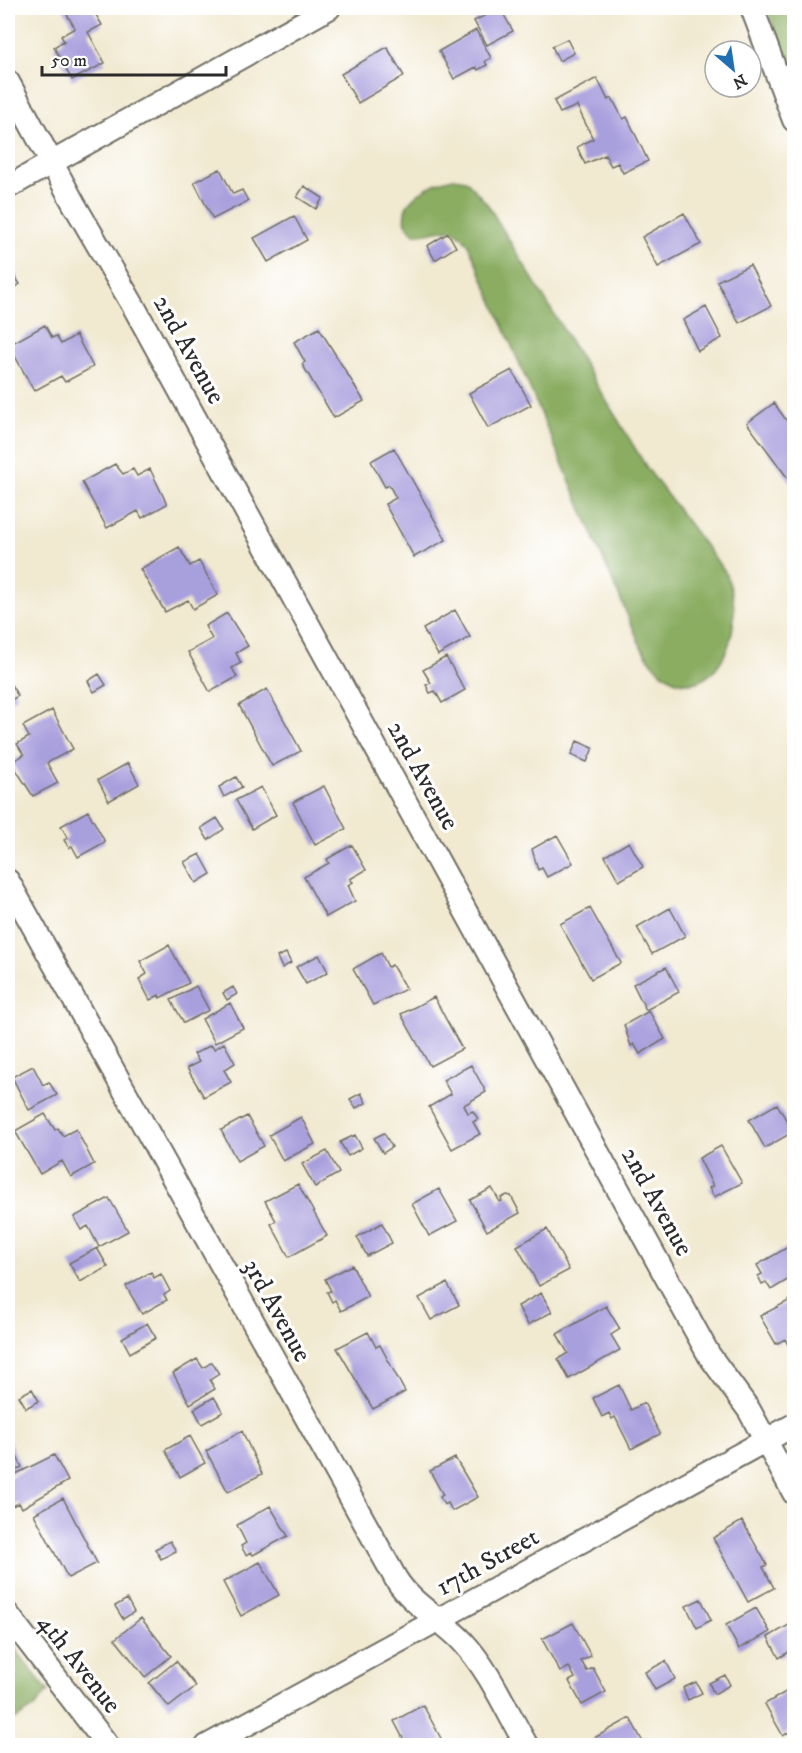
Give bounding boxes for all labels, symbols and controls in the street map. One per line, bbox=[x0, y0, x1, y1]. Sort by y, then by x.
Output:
scale bar bbox=[42, 39, 226, 77]
north arrow bbox=[703, 39, 763, 99]
text: 50 m bbox=[51, 50, 87, 72]
text: N bbox=[729, 69, 750, 93]
street label: 2nd Avenue bbox=[145, 289, 232, 410]
street label: 2nd Avenue bbox=[379, 715, 466, 836]
street label: 2nd Avenue bbox=[613, 1141, 700, 1262]
street label: 3rd Avenue bbox=[235, 1253, 318, 1368]
street label: 17th Street bbox=[431, 1521, 545, 1604]
street label: 4th Avenue bbox=[30, 1607, 128, 1720]

